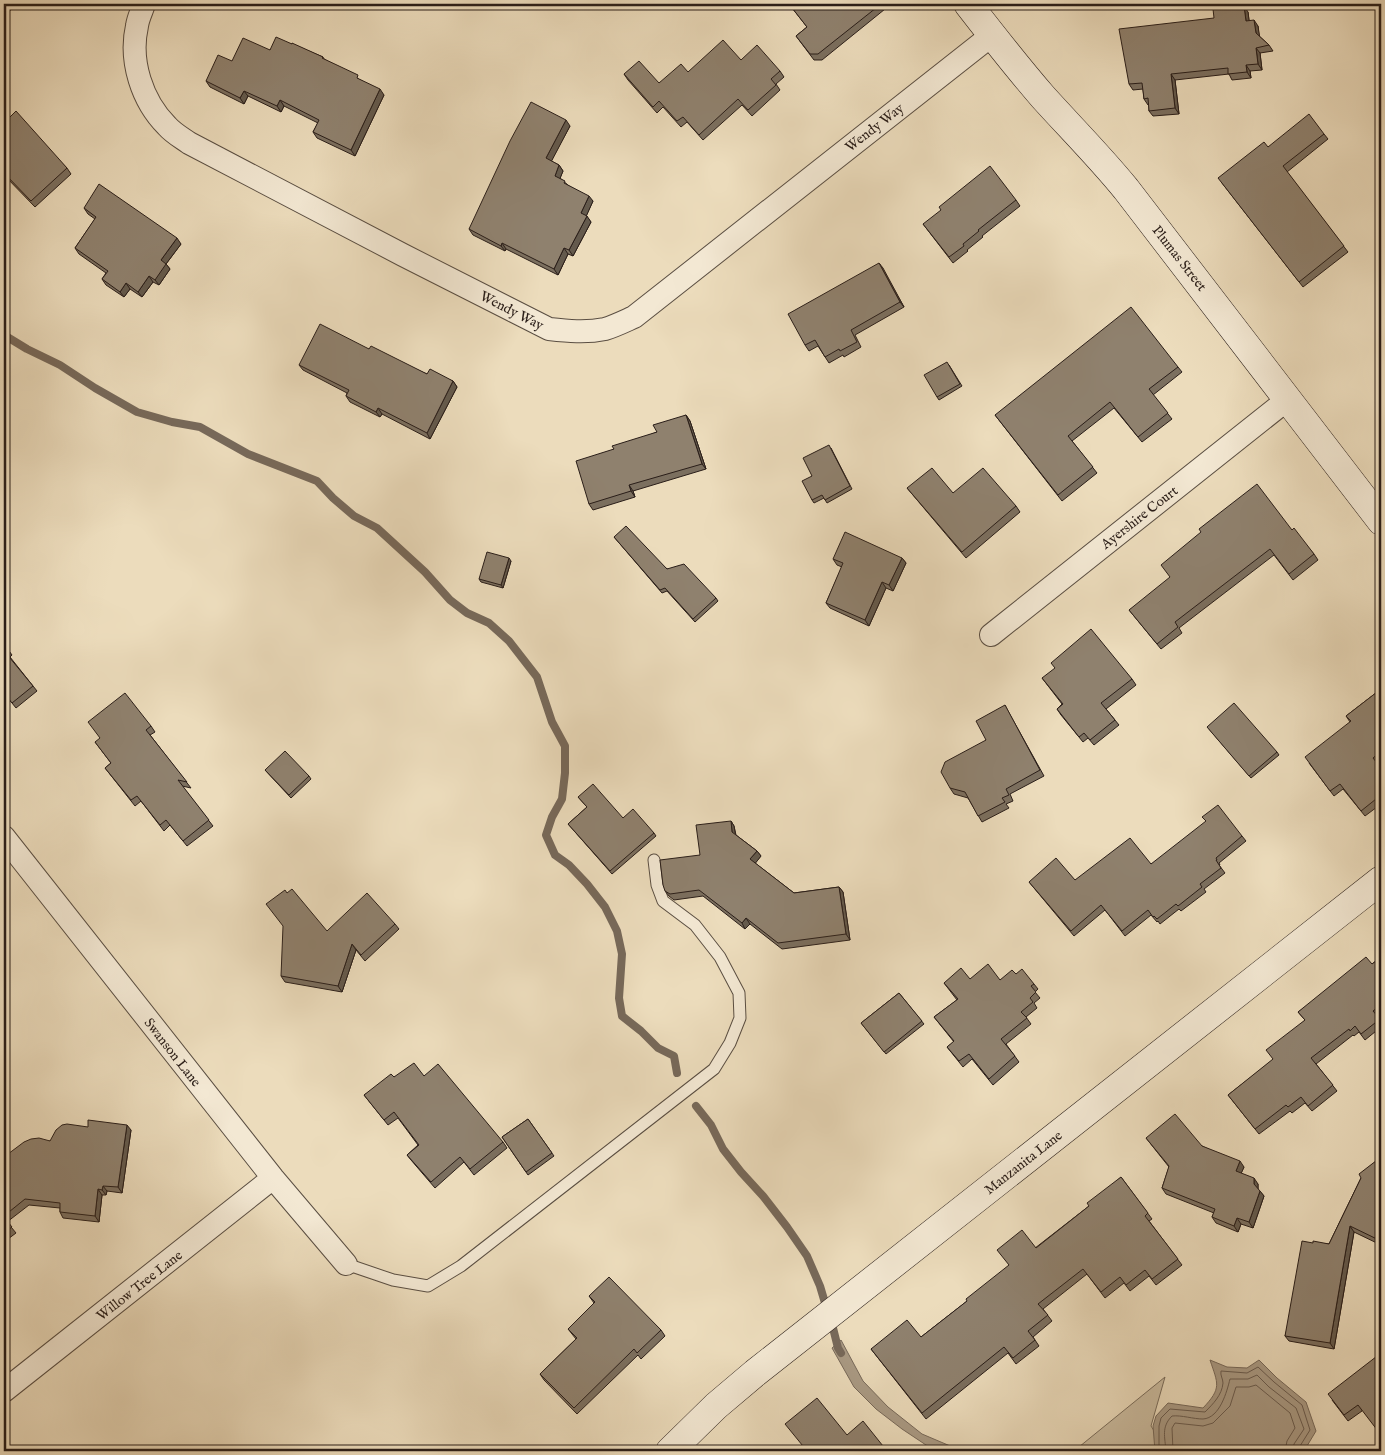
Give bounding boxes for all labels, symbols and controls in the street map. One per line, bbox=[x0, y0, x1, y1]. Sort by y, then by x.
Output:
street label: Wendy Way bbox=[842, 99, 907, 156]
street label: Plumas Street bbox=[1148, 222, 1211, 295]
street label: Wendy Way bbox=[477, 287, 547, 335]
street label: Ayershire Court bbox=[1097, 482, 1182, 554]
street label: Swanson Lane bbox=[140, 1015, 205, 1091]
street label: Manzanita Lane bbox=[981, 1126, 1067, 1199]
street label: Willow Tree Lane bbox=[93, 1246, 187, 1325]

